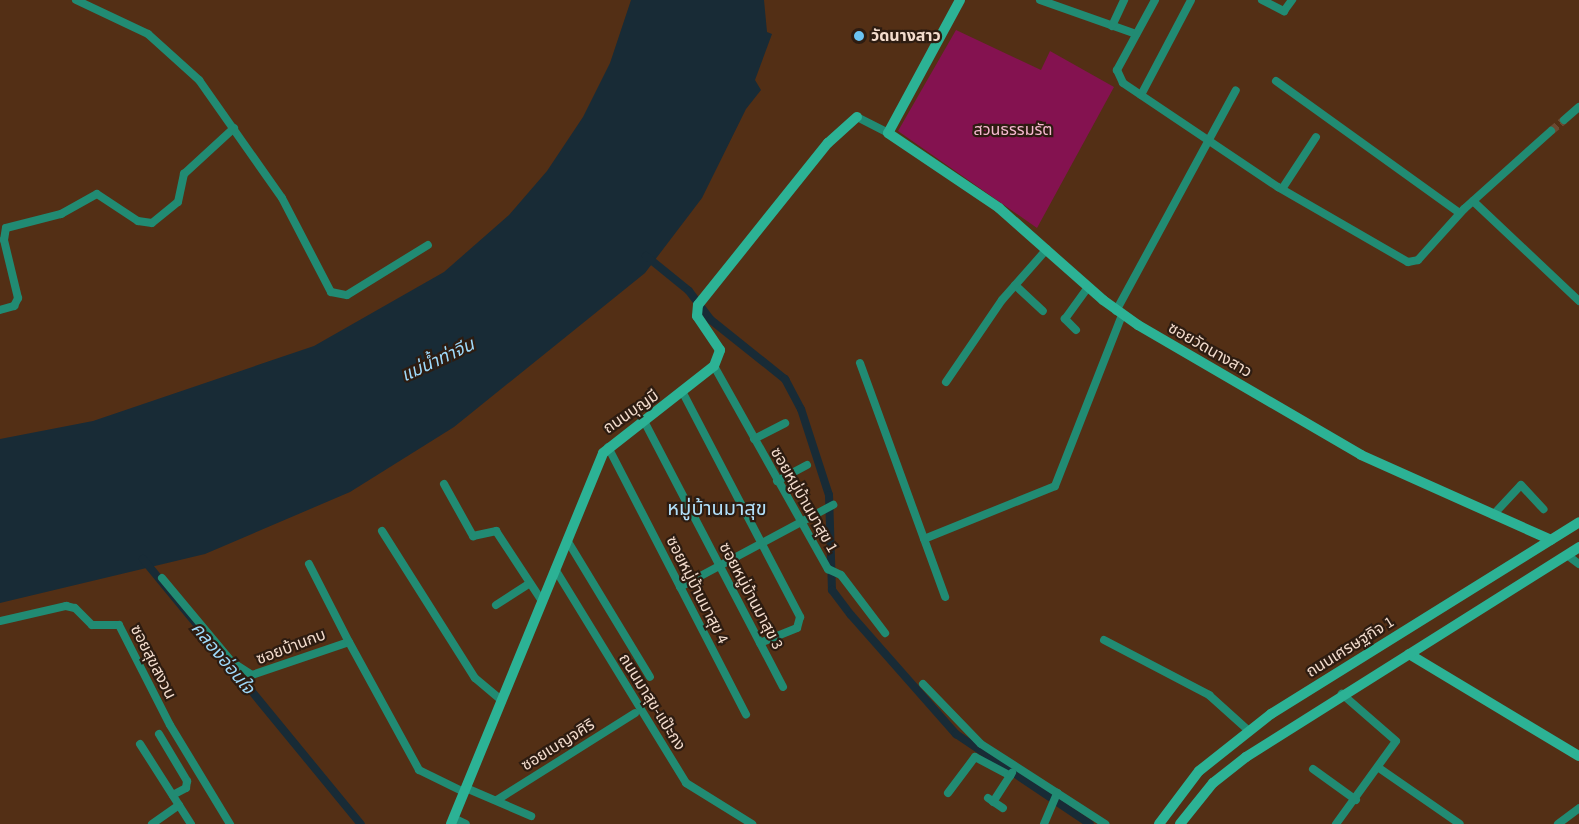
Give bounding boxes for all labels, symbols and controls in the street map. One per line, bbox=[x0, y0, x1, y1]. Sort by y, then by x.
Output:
place label: วัดนางสาว bbox=[871, 26, 941, 46]
marker: วัดนางสาว bbox=[852, 29, 866, 43]
park label: สวนธรรมรัต bbox=[974, 120, 1052, 140]
street label: ซอยวัดนางสาว bbox=[1165, 318, 1255, 382]
water label: แม่น้ำท่าจีน bbox=[398, 335, 478, 387]
street label: ถนนบุญมี bbox=[600, 386, 662, 438]
street label: ซอยหมู่บ้านมาสุข 1 bbox=[766, 444, 842, 556]
district label: หมู่บ้านมาสุข bbox=[667, 497, 767, 521]
street label: ซอยหมู่บ้านมาสุข 4 bbox=[662, 533, 732, 647]
street label: ซอยหมู่บ้านมาสุข 3 bbox=[715, 539, 787, 653]
street label: ถนนเศรษฐกิจ 1 bbox=[1303, 612, 1397, 682]
water label: คลองอ่อนใจ bbox=[186, 619, 258, 699]
street label: ซอยสุขสงวน bbox=[126, 622, 180, 702]
street label: ซอยบ้านกบ bbox=[254, 625, 328, 669]
street label: ถนนมาสุข-แป๊ะกง bbox=[615, 650, 689, 754]
street label: ซอยเบญจศิริ bbox=[518, 715, 598, 775]

